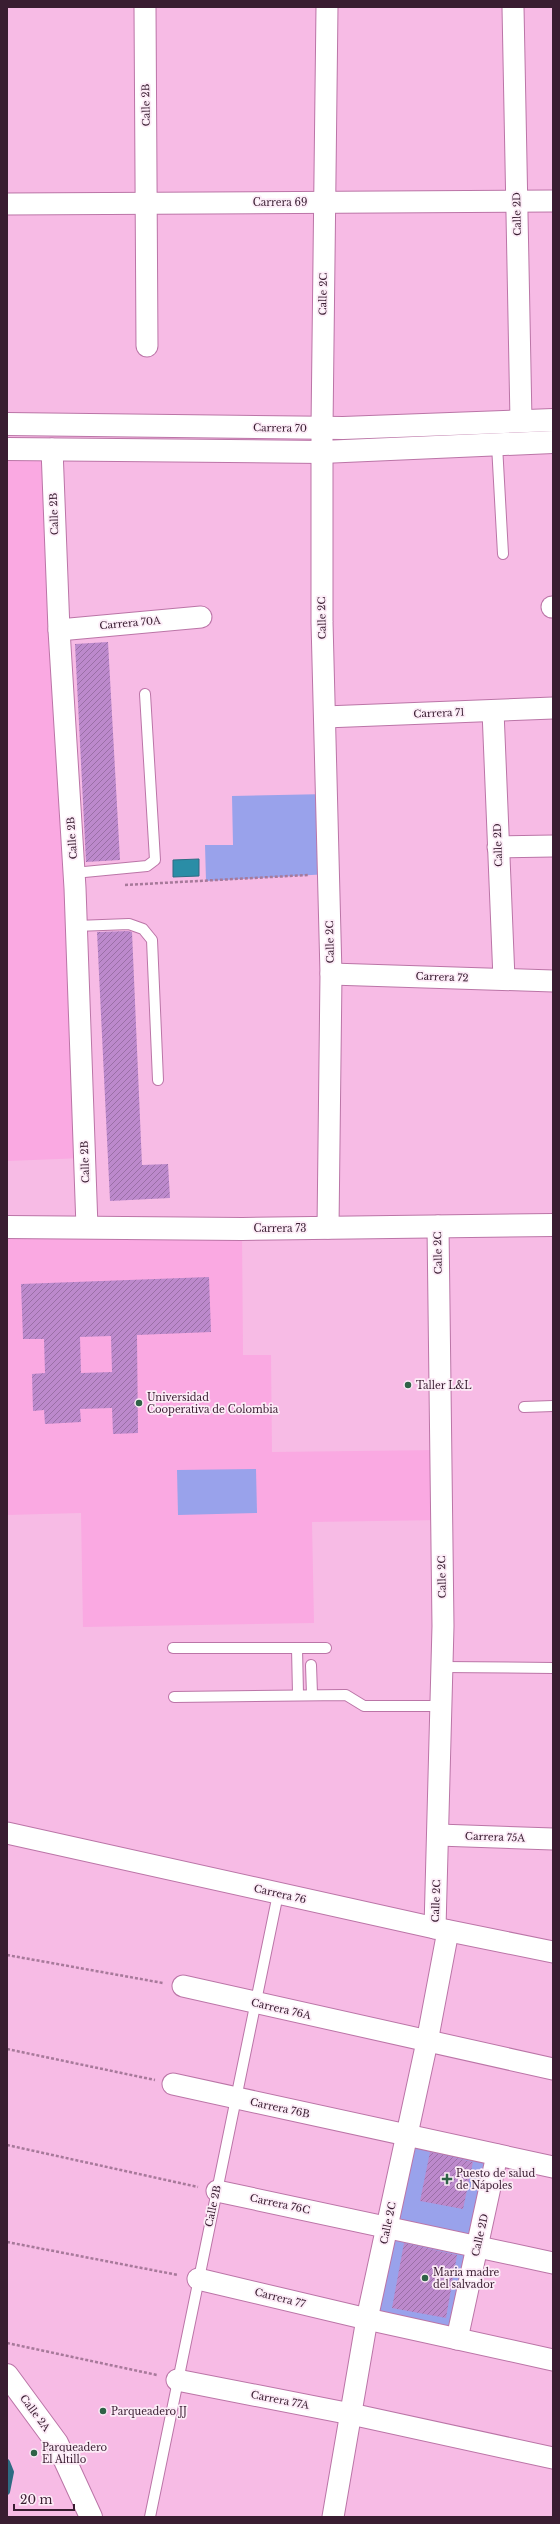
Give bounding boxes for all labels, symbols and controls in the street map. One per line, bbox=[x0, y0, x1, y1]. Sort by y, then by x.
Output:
street label: Calle 2B bbox=[139, 83, 153, 126]
street label: Calle 2D bbox=[510, 192, 524, 236]
street label: Carrera 69 bbox=[253, 196, 307, 209]
street label: Calle 2C bbox=[316, 272, 330, 316]
street label: Carrera 70 bbox=[253, 421, 307, 435]
street label: Calle 2B bbox=[47, 492, 61, 535]
street label: Calle 2C bbox=[315, 596, 329, 640]
street label: Carrera 70A bbox=[99, 614, 161, 632]
street label: Carrera 71 bbox=[413, 706, 465, 720]
street label: Calle 2B bbox=[64, 816, 80, 860]
street label: Calle 2D bbox=[491, 823, 505, 867]
street label: Calle 2C bbox=[323, 920, 337, 964]
street label: Carrera 72 bbox=[415, 970, 469, 984]
street label: Calle 2B bbox=[78, 1140, 92, 1183]
street label: Carrera 73 bbox=[254, 1222, 306, 1235]
street label: Calle 2C bbox=[431, 1231, 445, 1275]
place label: Taller L&L bbox=[416, 1379, 472, 1392]
marker: Taller L&L bbox=[403, 1380, 413, 1390]
place label: Universidad Cooperativa de Colombia bbox=[147, 1391, 279, 1416]
marker: Universidad Cooperativa de Colombia bbox=[134, 1398, 144, 1408]
street label: Calle 2C bbox=[435, 1555, 449, 1599]
street label: Carrera 75A bbox=[465, 1829, 526, 1845]
street label: Calle 2C bbox=[429, 1879, 443, 1923]
street label: Carrera 76 bbox=[253, 1882, 307, 1906]
street label: Carrera 76A bbox=[250, 1996, 312, 2022]
street label: Carrera 76B bbox=[249, 2095, 311, 2121]
place label: Puesto de salud de Nápoles bbox=[456, 2167, 535, 2192]
marker: Puesto de salud de Nápoles bbox=[441, 2173, 453, 2185]
street label: Calle 2B bbox=[202, 2184, 224, 2228]
street label: Carrera 76C bbox=[249, 2191, 311, 2217]
street label: Calle 2C bbox=[377, 2201, 399, 2245]
street label: Calle 2D bbox=[469, 2212, 491, 2258]
place label: Maria madre del salvador bbox=[433, 2266, 500, 2291]
marker: Maria madre del salvador bbox=[420, 2273, 430, 2283]
street label: Carrera 77 bbox=[253, 2285, 308, 2311]
street label: Carrera 77A bbox=[250, 2388, 311, 2412]
street label: Calle 2A bbox=[17, 2392, 53, 2434]
place label: Parqueadero JJ bbox=[111, 2405, 187, 2418]
marker: Parqueadero JJ bbox=[98, 2406, 108, 2416]
place label: Parqueadero El Altillo bbox=[42, 2441, 108, 2466]
marker: Parqueadero El Altillo bbox=[29, 2448, 39, 2458]
scale bar bbox=[14, 2486, 74, 2512]
text: 20 m bbox=[20, 2492, 52, 2507]

